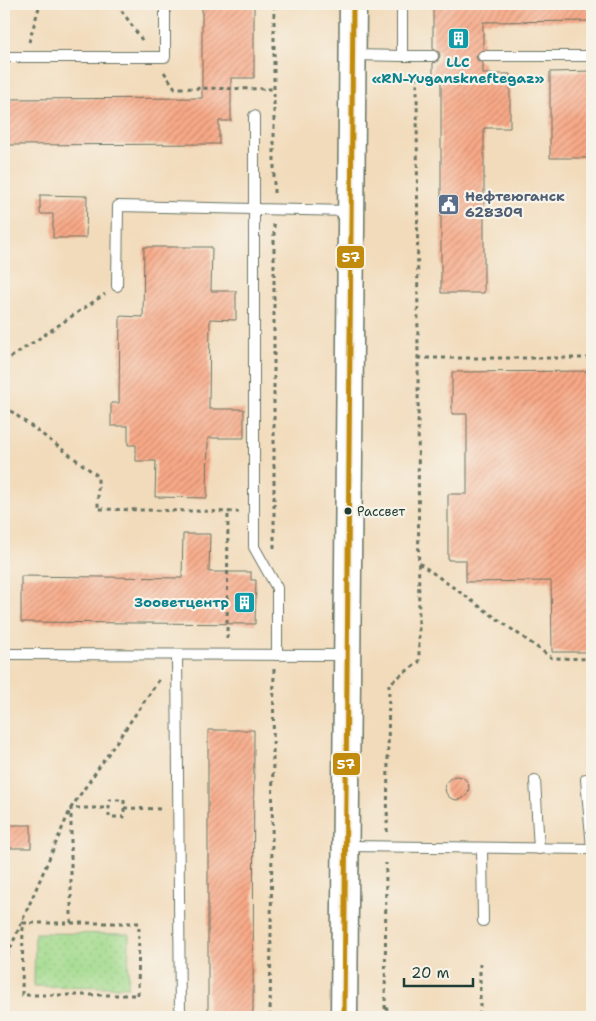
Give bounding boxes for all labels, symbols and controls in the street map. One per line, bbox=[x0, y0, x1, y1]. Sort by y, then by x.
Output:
building icon: LLC «RN-Yuganskneftegaz» bbox=[446, 27, 470, 51]
place label: LLC «RN-Yuganskneftegaz» bbox=[372, 53, 545, 87]
place label: Нефтеюганск 628309 bbox=[465, 187, 565, 221]
public building icon: Нефтеюганск 628309 bbox=[437, 192, 461, 216]
line badge: 57 bbox=[336, 245, 365, 269]
text: 57 bbox=[342, 248, 360, 266]
place label: Рассвет bbox=[357, 503, 405, 520]
marker: Рассвет bbox=[343, 506, 353, 516]
building icon: Зооветцентр bbox=[233, 590, 257, 614]
place label: Зооветцентр bbox=[134, 593, 229, 611]
line badge: 57 bbox=[332, 752, 361, 776]
text: 57 bbox=[337, 755, 355, 773]
scale bar bbox=[404, 956, 472, 988]
text: 20 m bbox=[411, 963, 450, 983]

